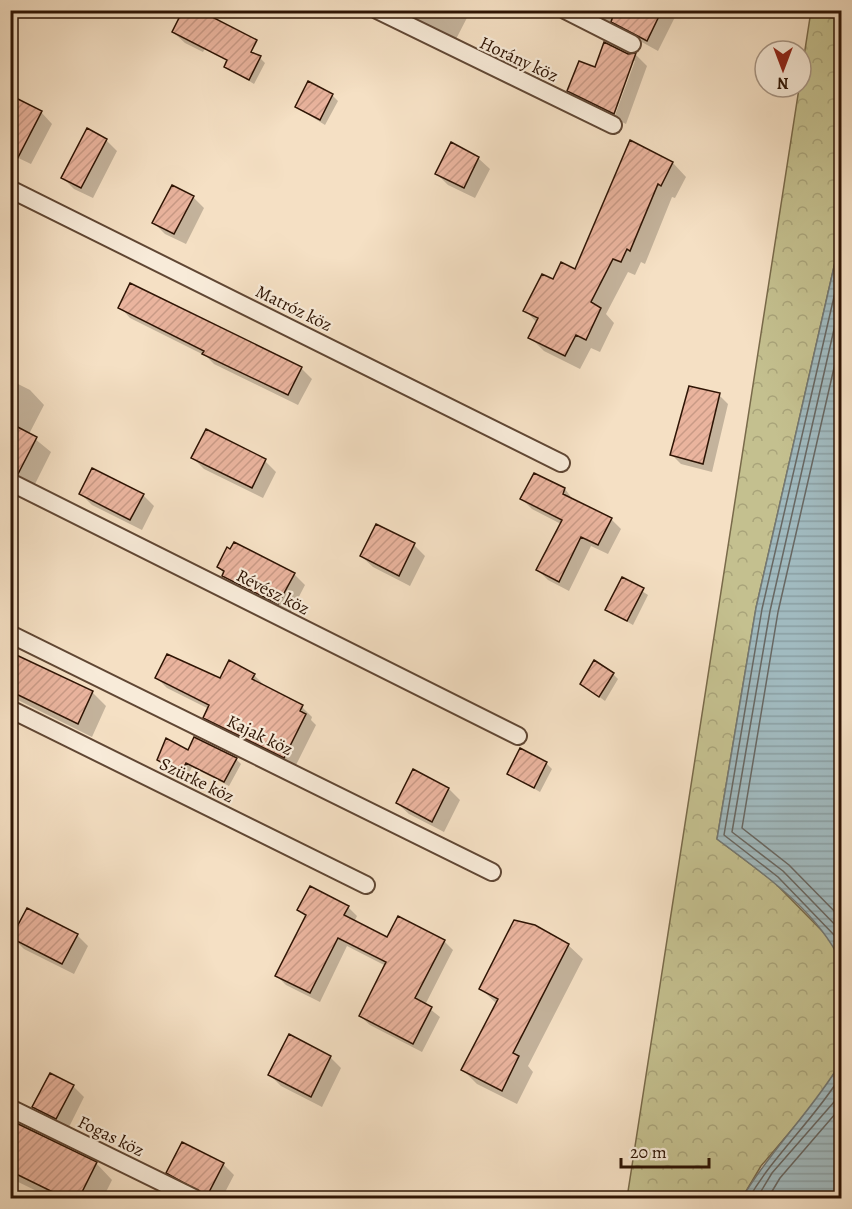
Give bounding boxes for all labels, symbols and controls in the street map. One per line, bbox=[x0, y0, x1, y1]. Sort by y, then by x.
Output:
street label: Horány köz bbox=[476, 30, 562, 88]
north arrow bbox=[753, 39, 813, 99]
text: N bbox=[777, 72, 789, 94]
street label: Matróz köz bbox=[252, 279, 336, 337]
street label: Révész köz bbox=[232, 563, 314, 621]
street label: Kajak köz bbox=[223, 709, 297, 761]
street label: Szürke köz bbox=[156, 752, 238, 808]
street label: Fogas köz bbox=[74, 1110, 148, 1162]
scale bar bbox=[621, 1131, 710, 1169]
text: 20 m bbox=[630, 1140, 667, 1164]

